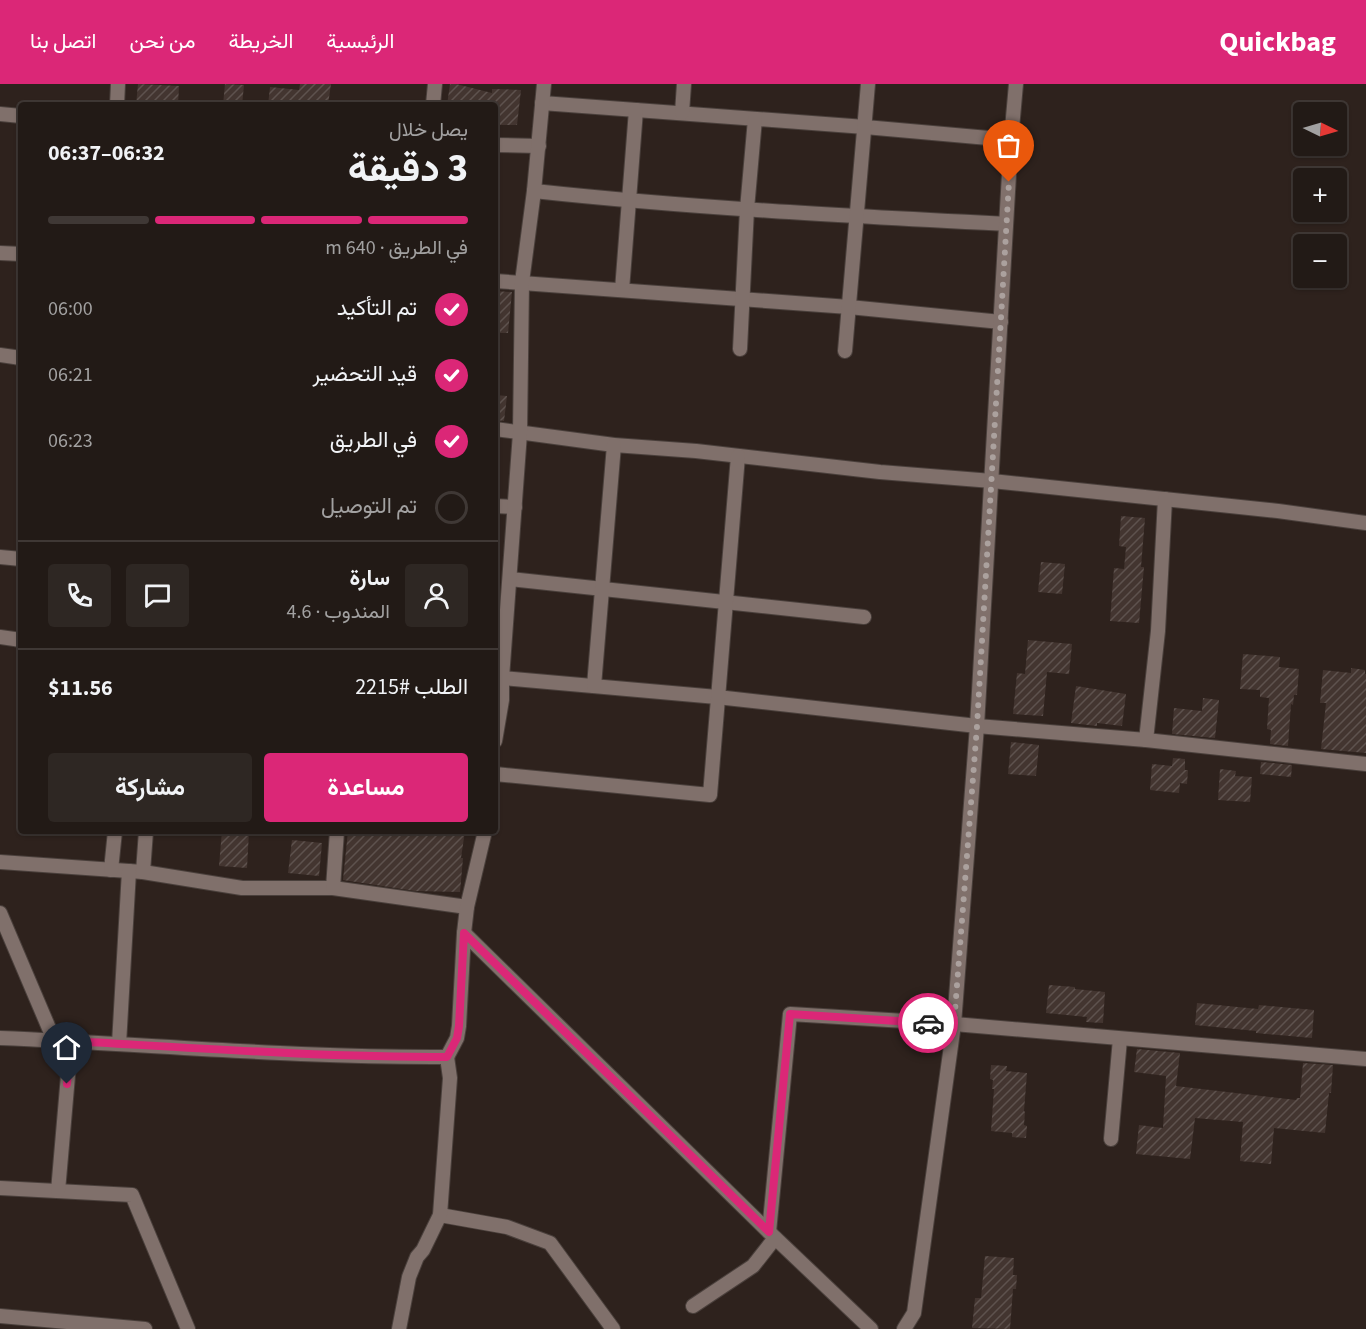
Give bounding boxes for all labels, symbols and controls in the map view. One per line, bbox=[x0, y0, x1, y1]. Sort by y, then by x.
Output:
text: Quickbag bbox=[1219, 22, 1336, 62]
text: اتصل بنا bbox=[30, 26, 96, 56]
text: من نحن bbox=[129, 26, 195, 56]
text: الخريطة bbox=[228, 26, 293, 56]
text: الرئيسية bbox=[326, 26, 394, 56]
north arrow bbox=[1293, 102, 1347, 156]
map controls bbox=[1293, 102, 1347, 288]
text: يصل خلال bbox=[389, 116, 468, 144]
pin bbox=[983, 120, 1034, 182]
icon: bag bbox=[992, 129, 1025, 162]
text: 06:32–06:37 bbox=[48, 137, 165, 169]
text: 3 دقيقة bbox=[348, 141, 468, 197]
button: + bbox=[1293, 168, 1347, 222]
text: في الطريق · 640 m bbox=[325, 234, 468, 262]
button: − bbox=[1293, 234, 1347, 288]
text: تم التأكيد bbox=[337, 292, 417, 324]
icon: check bbox=[435, 293, 468, 326]
text: 06:00 bbox=[48, 295, 93, 323]
text: قيد التحضير bbox=[312, 358, 417, 390]
icon: check bbox=[435, 359, 468, 392]
text: 06:21 bbox=[48, 361, 93, 389]
text: في الطريق bbox=[330, 424, 417, 456]
icon: check bbox=[435, 425, 468, 458]
text: 06:23 bbox=[48, 427, 93, 455]
text: تم التوصيل bbox=[321, 490, 417, 522]
text: سارة bbox=[349, 562, 390, 594]
button: phone bbox=[48, 564, 111, 627]
button: chat bbox=[126, 564, 189, 627]
button: person bbox=[405, 564, 468, 627]
text: المندوب · 4.6 bbox=[287, 598, 390, 626]
text: الطلب #2215 bbox=[355, 671, 468, 703]
text: $11.56 bbox=[48, 672, 113, 704]
button: مشاركة bbox=[48, 753, 252, 822]
button: مساعدة bbox=[264, 753, 468, 822]
courier bbox=[898, 993, 958, 1053]
icon: car bbox=[912, 1007, 945, 1040]
pin bbox=[41, 1022, 92, 1084]
icon: home bbox=[50, 1031, 83, 1064]

